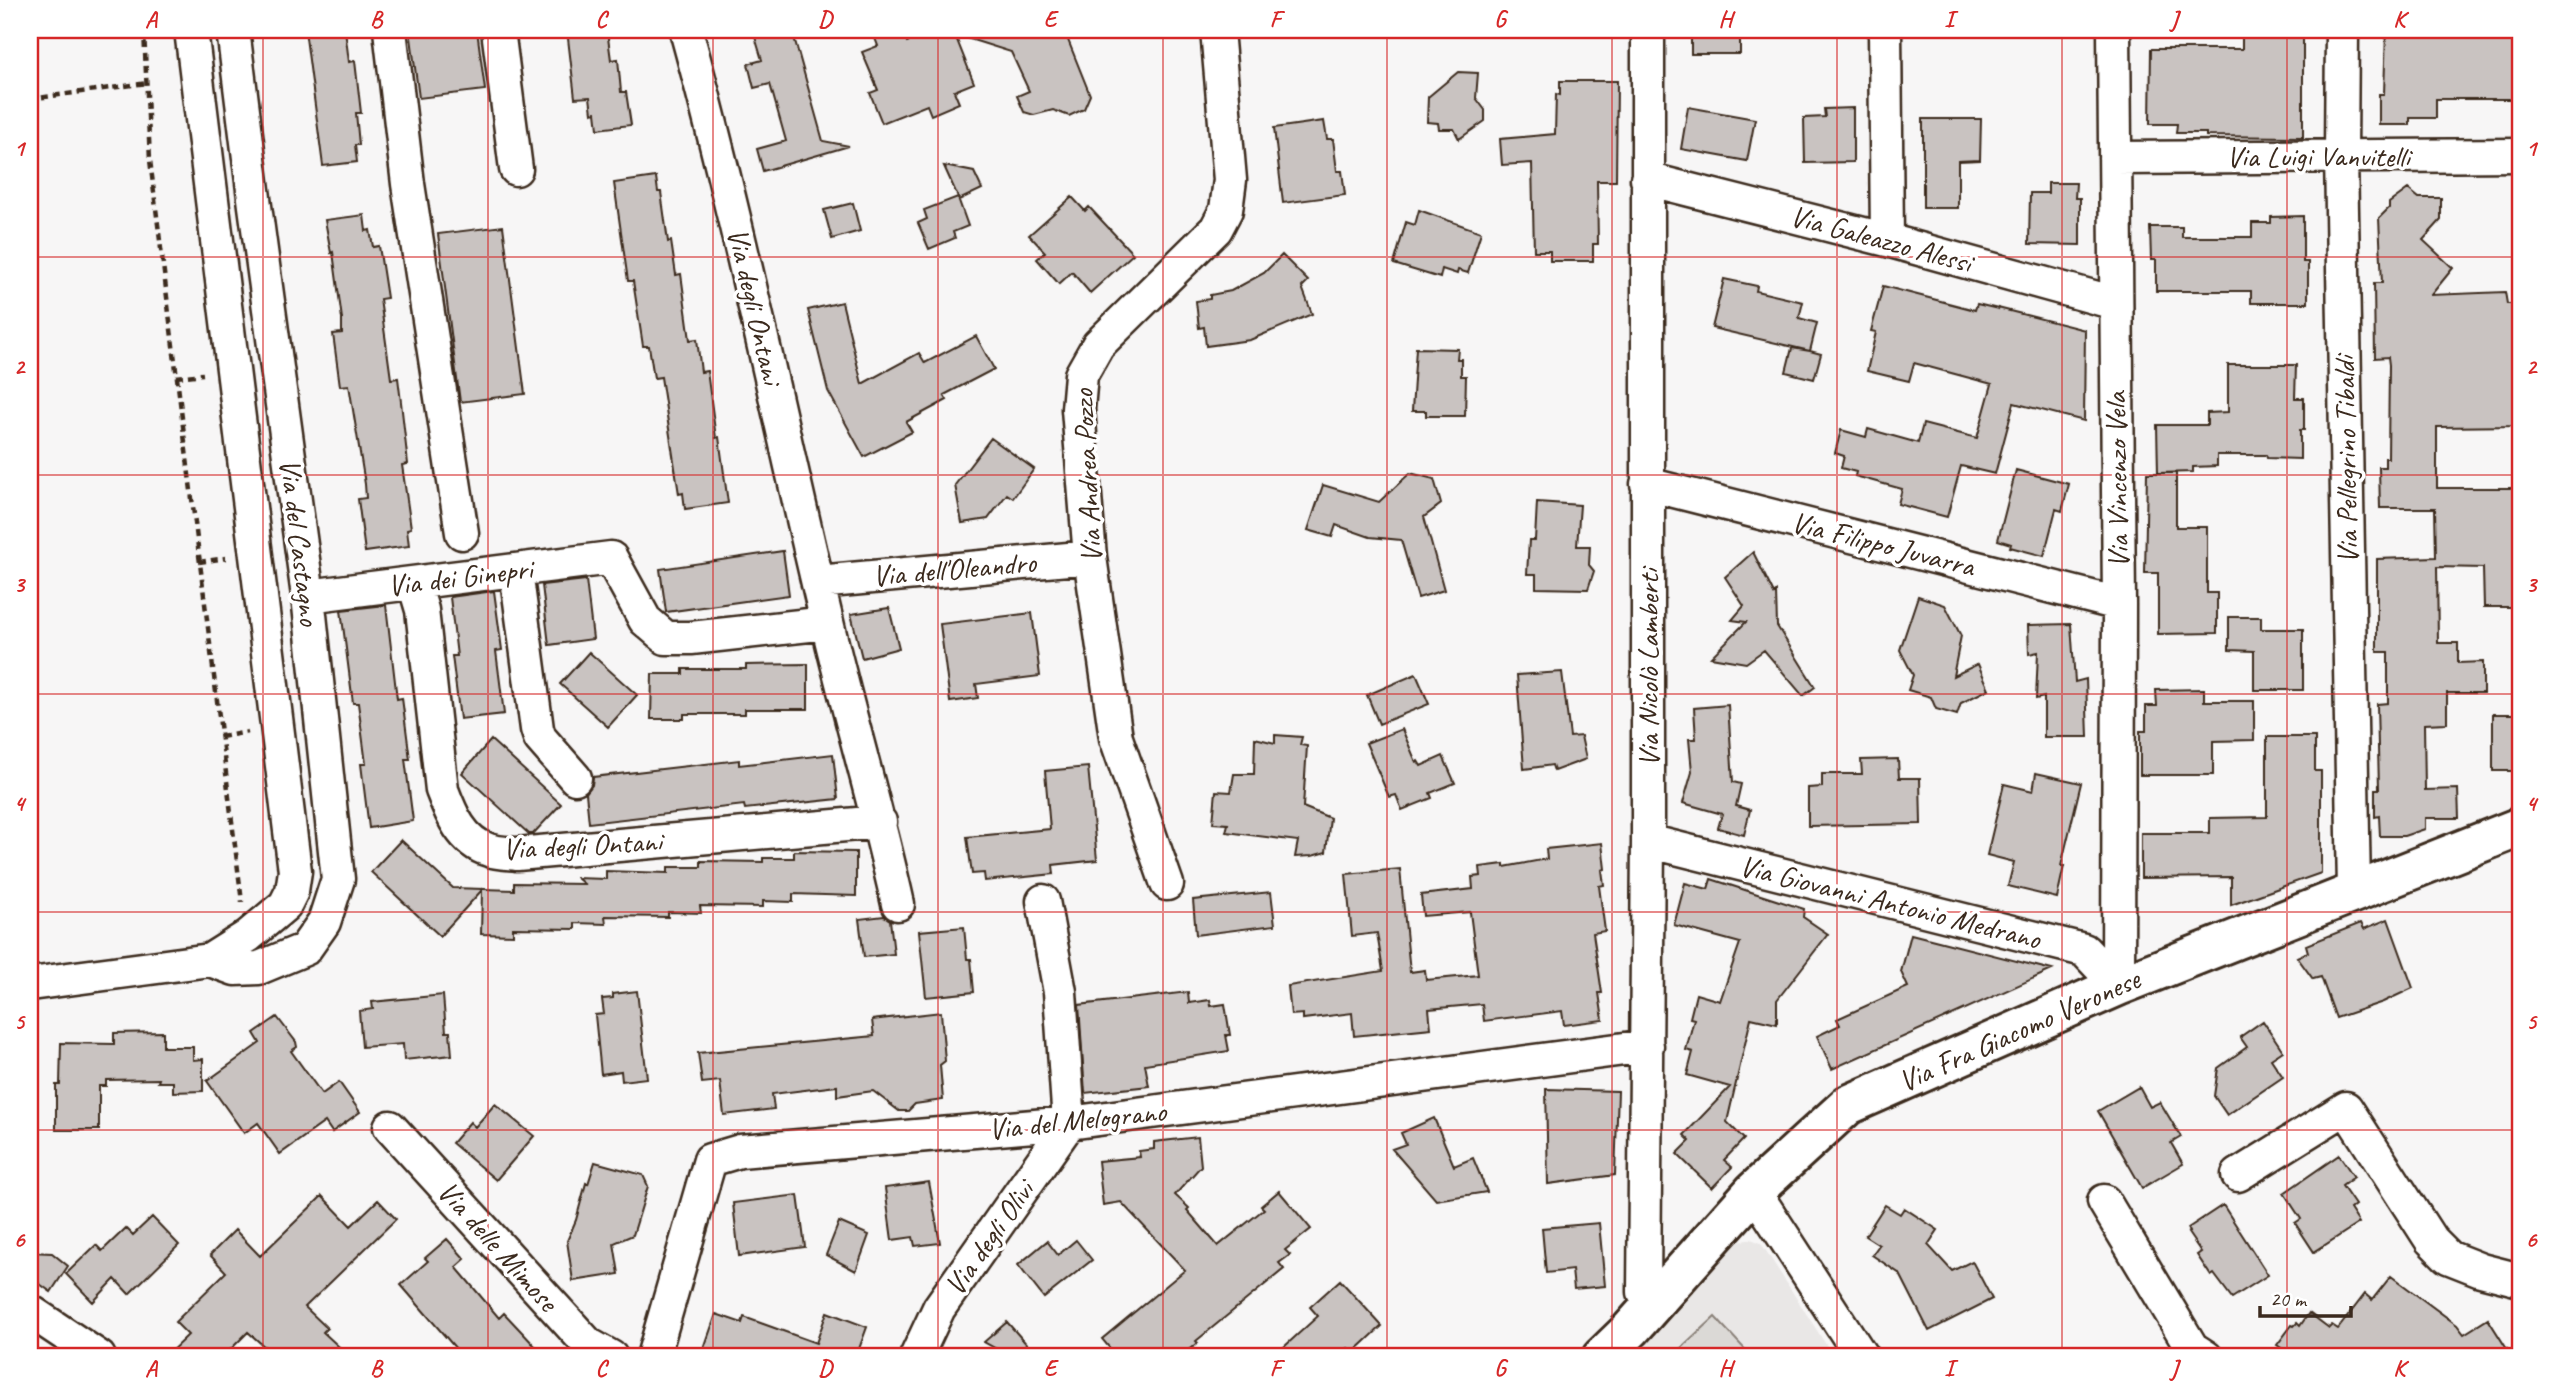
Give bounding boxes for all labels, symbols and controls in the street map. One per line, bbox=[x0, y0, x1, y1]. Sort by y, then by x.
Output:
text: A bbox=[145, 5, 159, 34]
text: B bbox=[370, 5, 384, 34]
text: C bbox=[596, 5, 610, 34]
text: D bbox=[818, 5, 834, 34]
text: E bbox=[1044, 5, 1060, 34]
text: F bbox=[1270, 5, 1286, 34]
text: G bbox=[1494, 5, 1509, 34]
text: H bbox=[1718, 5, 1736, 34]
text: I bbox=[1944, 5, 1959, 34]
text: J bbox=[2168, 5, 2181, 34]
text: K bbox=[2393, 5, 2409, 34]
text: 1 bbox=[14, 134, 27, 163]
text: 1 bbox=[2526, 134, 2539, 163]
street label: Via Luigi Vanvitelli bbox=[2226, 137, 2413, 175]
street label: Via Galeazzo Alessi bbox=[1786, 197, 1979, 282]
street label: Via degli Ontani bbox=[719, 224, 792, 391]
text: 2 bbox=[14, 352, 27, 381]
street label: Via Pellegrino Tibaldi bbox=[2325, 352, 2367, 564]
text: 2 bbox=[2526, 352, 2539, 381]
street label: Via Andrea Pozzo bbox=[1063, 387, 1111, 564]
street label: Via Vincenzo Vela bbox=[2096, 390, 2138, 568]
street label: Via del Castagno bbox=[271, 456, 329, 629]
street label: Via Filippo Juvarra bbox=[1788, 503, 1980, 586]
street label: Via dell'Oleandro bbox=[871, 543, 1039, 595]
street label: Via dei Ginepri bbox=[386, 549, 538, 605]
street label: Via Nicolò Lamberti bbox=[1629, 566, 1667, 767]
text: 3 bbox=[14, 570, 27, 599]
text: 3 bbox=[2526, 570, 2539, 599]
text: 4 bbox=[14, 789, 27, 818]
text: 4 bbox=[2526, 789, 2539, 818]
street label: Via degli Ontani bbox=[502, 822, 666, 868]
street label: Via Giovanni Antonio Medrano bbox=[1736, 846, 2046, 958]
street label: Via Fra Giacomo Veronese bbox=[1892, 959, 2148, 1100]
text: 5 bbox=[14, 1007, 26, 1036]
text: 5 bbox=[2526, 1007, 2538, 1036]
street label: Via del Melograno bbox=[986, 1092, 1169, 1148]
street label: Via degli Olivi bbox=[936, 1170, 1044, 1303]
street label: Via delle Mimose bbox=[429, 1173, 568, 1321]
text: 6 bbox=[14, 1225, 27, 1254]
text: 6 bbox=[2526, 1225, 2539, 1254]
scale bar bbox=[2260, 1275, 2350, 1319]
text: 20 m bbox=[2270, 1286, 2308, 1312]
text: A bbox=[145, 1354, 159, 1383]
text: B bbox=[370, 1354, 384, 1383]
text: C bbox=[596, 1354, 610, 1383]
text: D bbox=[818, 1354, 834, 1383]
text: E bbox=[1044, 1354, 1060, 1383]
text: F bbox=[1270, 1354, 1286, 1383]
text: G bbox=[1494, 1354, 1509, 1383]
text: H bbox=[1718, 1354, 1736, 1383]
text: I bbox=[1944, 1354, 1959, 1383]
text: J bbox=[2168, 1354, 2181, 1383]
text: K bbox=[2393, 1354, 2409, 1383]

